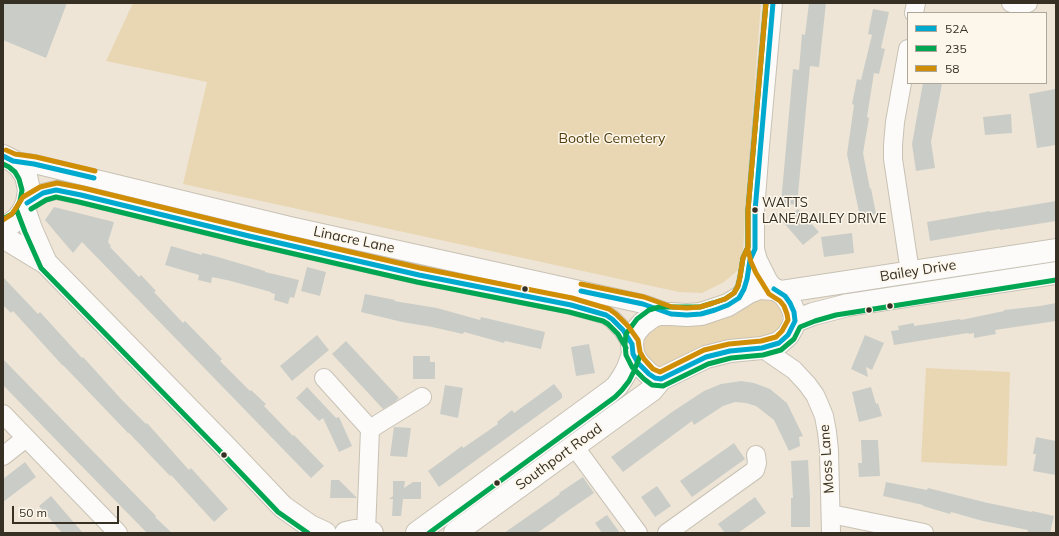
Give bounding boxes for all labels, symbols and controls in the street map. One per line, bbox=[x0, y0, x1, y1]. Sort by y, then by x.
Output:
legend bbox=[907, 12, 1047, 84]
text: 52A bbox=[945, 21, 968, 36]
text: 235 bbox=[945, 41, 967, 56]
text: 58 bbox=[945, 61, 959, 76]
park label: Bootle Cemetery bbox=[559, 131, 665, 147]
place label: WATTS LANE/BAILEY DRIVE bbox=[762, 195, 886, 226]
marker: WATTS LANE/BAILEY DRIVE bbox=[750, 205, 760, 215]
street label: Linacre Lane bbox=[312, 223, 396, 257]
street label: Bailey Drive bbox=[879, 257, 957, 285]
unlabelled marker bbox=[520, 284, 530, 294]
unlabelled marker bbox=[885, 301, 895, 311]
unlabelled marker bbox=[864, 305, 874, 315]
street label: Southport Road bbox=[513, 420, 605, 494]
street label: Moss Lane bbox=[816, 424, 838, 494]
unlabelled marker bbox=[219, 450, 229, 460]
unlabelled marker bbox=[492, 478, 502, 488]
scale bar bbox=[14, 498, 121, 524]
text: 50 m bbox=[19, 505, 47, 520]

